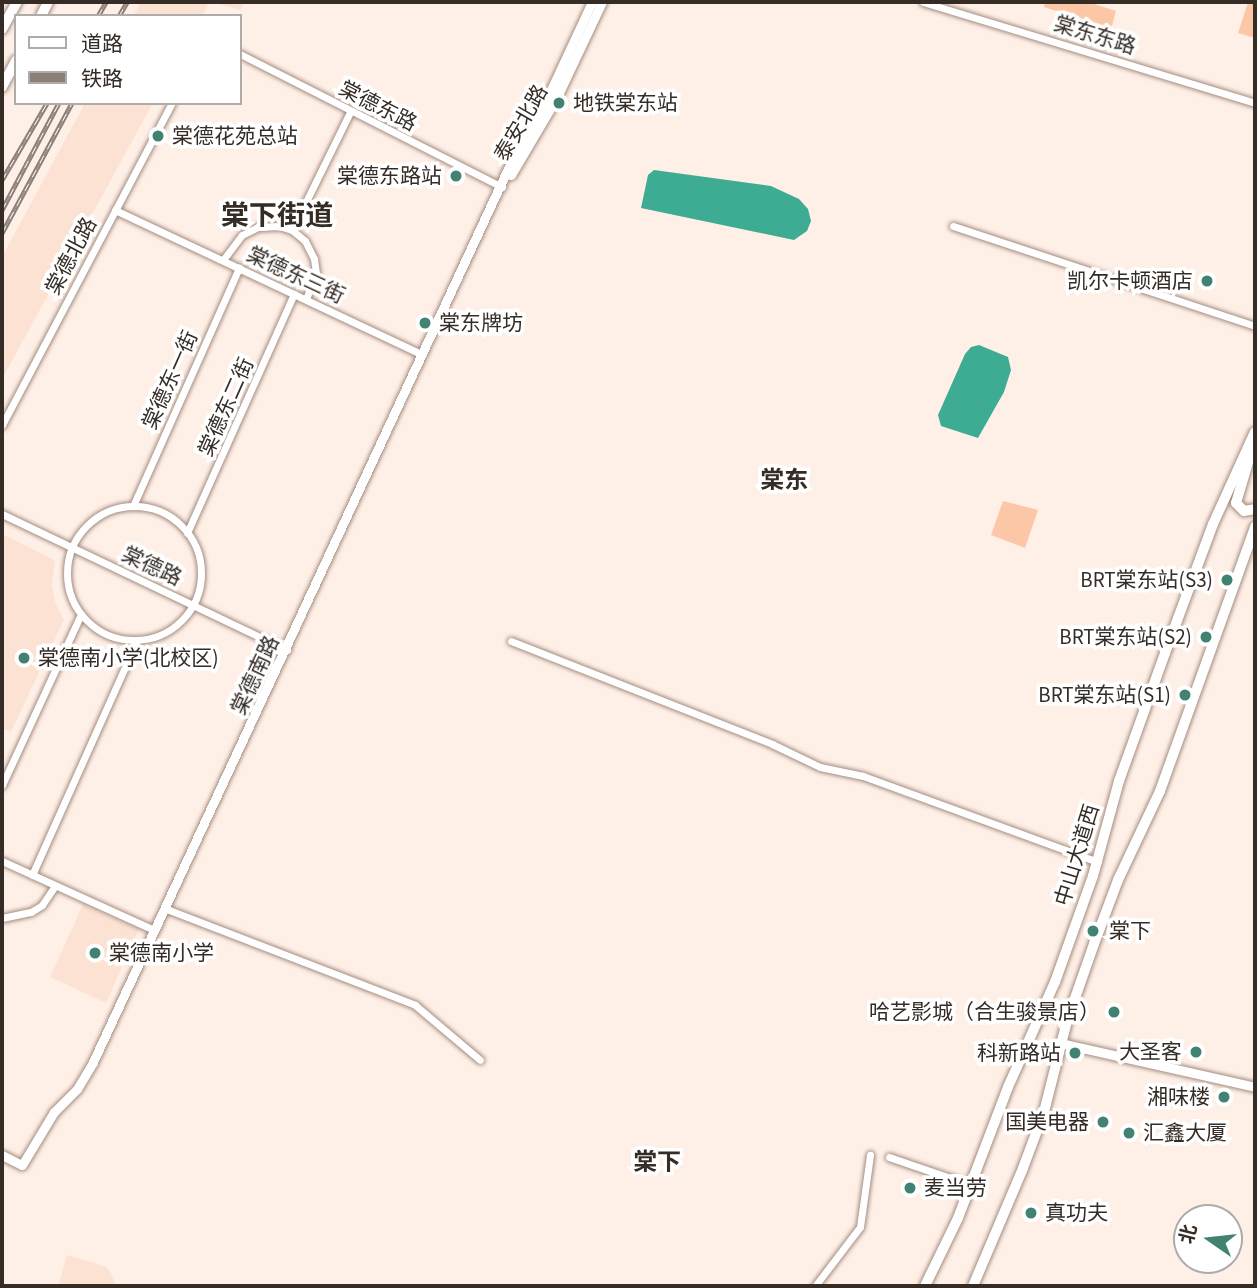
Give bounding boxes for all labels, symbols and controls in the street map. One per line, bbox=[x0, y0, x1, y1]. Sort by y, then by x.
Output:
street label: 棠东东路 bbox=[1051, 11, 1139, 59]
legend bbox=[14, 14, 242, 105]
text: 道路 bbox=[81, 29, 123, 59]
text: 铁路 bbox=[81, 64, 123, 94]
street label: 棠德东路 bbox=[335, 76, 421, 136]
street label: 泰安北路 bbox=[489, 80, 553, 166]
place label: 地铁棠东站 bbox=[573, 90, 678, 116]
marker: 地铁棠东站 bbox=[551, 95, 567, 111]
place label: 棠德花苑总站 bbox=[172, 123, 298, 149]
marker: 棠德花苑总站 bbox=[150, 128, 166, 144]
place label: 棠德东路站 bbox=[337, 163, 442, 189]
marker: 棠德东路站 bbox=[448, 168, 464, 184]
district label: 棠下街道 bbox=[221, 199, 333, 233]
street label: 棠德北路 bbox=[40, 213, 102, 299]
street label: 棠德东三街 bbox=[243, 241, 349, 309]
place label: 凯尔卡顿酒店 bbox=[1067, 268, 1193, 294]
marker: 凯尔卡顿酒店 bbox=[1199, 273, 1215, 289]
place label: 棠东牌坊 bbox=[439, 310, 523, 336]
marker: 棠东牌坊 bbox=[417, 315, 433, 331]
street label: 棠德东一街 bbox=[137, 327, 203, 433]
street label: 棠德东二街 bbox=[193, 354, 259, 460]
district label: 棠东 bbox=[760, 467, 808, 495]
street label: 棠德路 bbox=[118, 541, 186, 591]
place label: BRT棠东站(S3) bbox=[1080, 567, 1213, 593]
marker: BRT棠东站(S3) bbox=[1219, 572, 1235, 588]
place label: BRT棠东站(S2) bbox=[1059, 624, 1192, 650]
marker: BRT棠东站(S2) bbox=[1198, 629, 1214, 645]
street label: 棠德南路 bbox=[226, 632, 284, 718]
place label: 棠德南小学(北校区) bbox=[38, 645, 219, 671]
marker: 棠德南小学(北校区) bbox=[16, 650, 32, 666]
place label: BRT棠东站(S1) bbox=[1038, 682, 1171, 708]
marker: BRT棠东站(S1) bbox=[1177, 687, 1193, 703]
street label: 中山大道西 bbox=[1050, 801, 1104, 909]
place label: 棠下 bbox=[1109, 918, 1151, 944]
marker: 棠下 bbox=[1083, 921, 1103, 941]
place label: 棠德南小学 bbox=[109, 940, 214, 966]
marker: 棠德南小学 bbox=[87, 945, 103, 961]
place label: 哈艺影城（合生骏景店） bbox=[869, 999, 1100, 1025]
marker: 哈艺影城（合生骏景店） bbox=[1106, 1004, 1122, 1020]
place label: 大圣客 bbox=[1119, 1039, 1182, 1065]
place label: 科新路站 bbox=[977, 1040, 1061, 1066]
marker: 大圣客 bbox=[1188, 1044, 1204, 1060]
marker: 科新路站 bbox=[1067, 1045, 1083, 1061]
place label: 湘味楼 bbox=[1147, 1084, 1210, 1110]
marker: 湘味楼 bbox=[1216, 1089, 1232, 1105]
place label: 国美电器 bbox=[1005, 1109, 1089, 1135]
marker: 国美电器 bbox=[1095, 1114, 1111, 1130]
place label: 汇鑫大厦 bbox=[1143, 1120, 1227, 1146]
marker: 汇鑫大厦 bbox=[1121, 1125, 1137, 1141]
district label: 棠下 bbox=[633, 1149, 681, 1177]
place label: 麦当劳 bbox=[924, 1175, 987, 1201]
marker: 麦当劳 bbox=[902, 1180, 918, 1196]
place label: 真功夫 bbox=[1045, 1200, 1108, 1226]
north arrow bbox=[1173, 1204, 1243, 1274]
marker: 真功夫 bbox=[1023, 1205, 1039, 1221]
text: 北 bbox=[1174, 1222, 1204, 1247]

